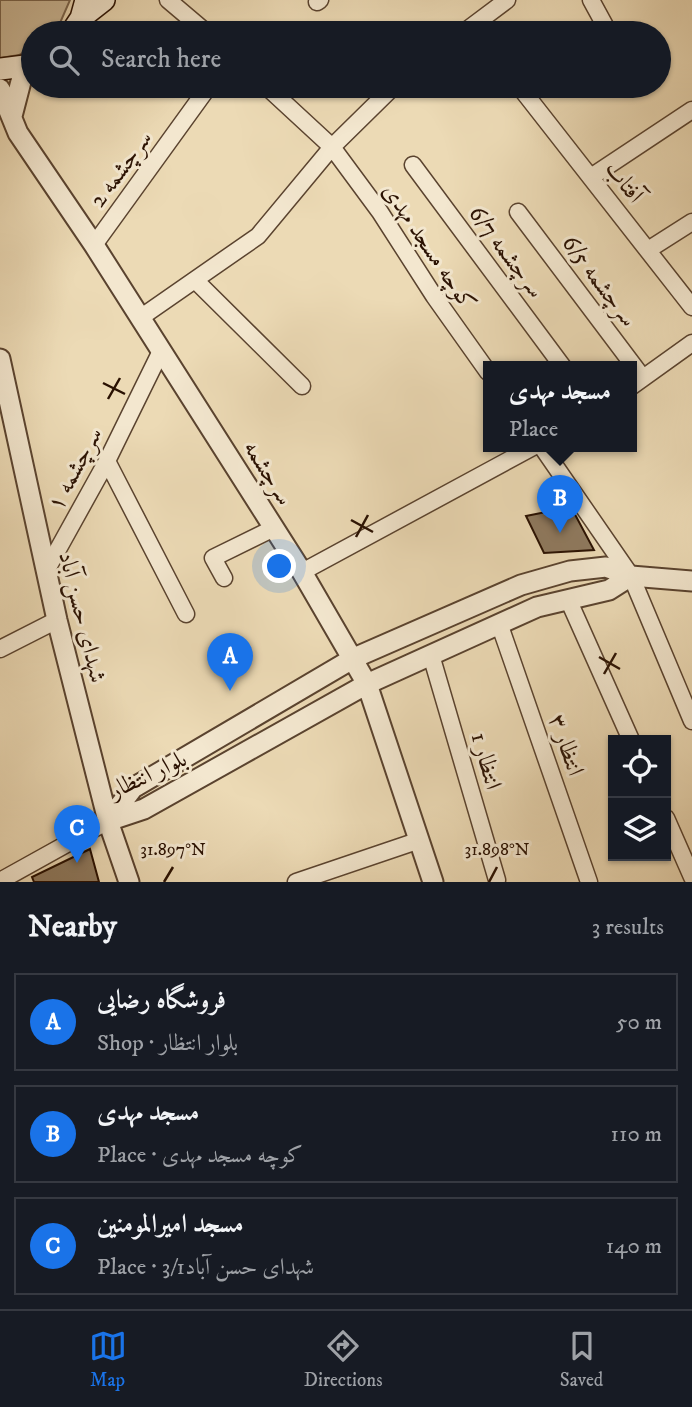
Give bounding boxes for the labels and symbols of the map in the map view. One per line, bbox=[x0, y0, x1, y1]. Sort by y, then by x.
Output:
street label: سرچشمه 2 bbox=[83, 125, 159, 213]
street label: آفتاب bbox=[598, 155, 652, 212]
street label: کوچه مسجد مهدی bbox=[375, 178, 483, 317]
street label: سرچشمه 6/7 bbox=[462, 200, 550, 304]
street label: سرچشمه 6/5 bbox=[555, 229, 643, 333]
street label: سرچشمه ۱ bbox=[41, 422, 109, 516]
street label: سرچشمه bbox=[236, 435, 300, 511]
pin: B bbox=[537, 475, 583, 533]
street label: شهدای حسن آباد bbox=[51, 548, 113, 686]
your location bbox=[262, 549, 296, 583]
pin: A bbox=[207, 633, 253, 691]
street label: انتظار ۳ bbox=[542, 710, 590, 780]
street label: انتظار 1 bbox=[464, 729, 508, 793]
street label: بلوار انتظار bbox=[103, 744, 192, 807]
pin: C bbox=[54, 805, 100, 863]
text: 31.897°N bbox=[140, 839, 206, 861]
text: 31.898°N bbox=[464, 839, 530, 861]

